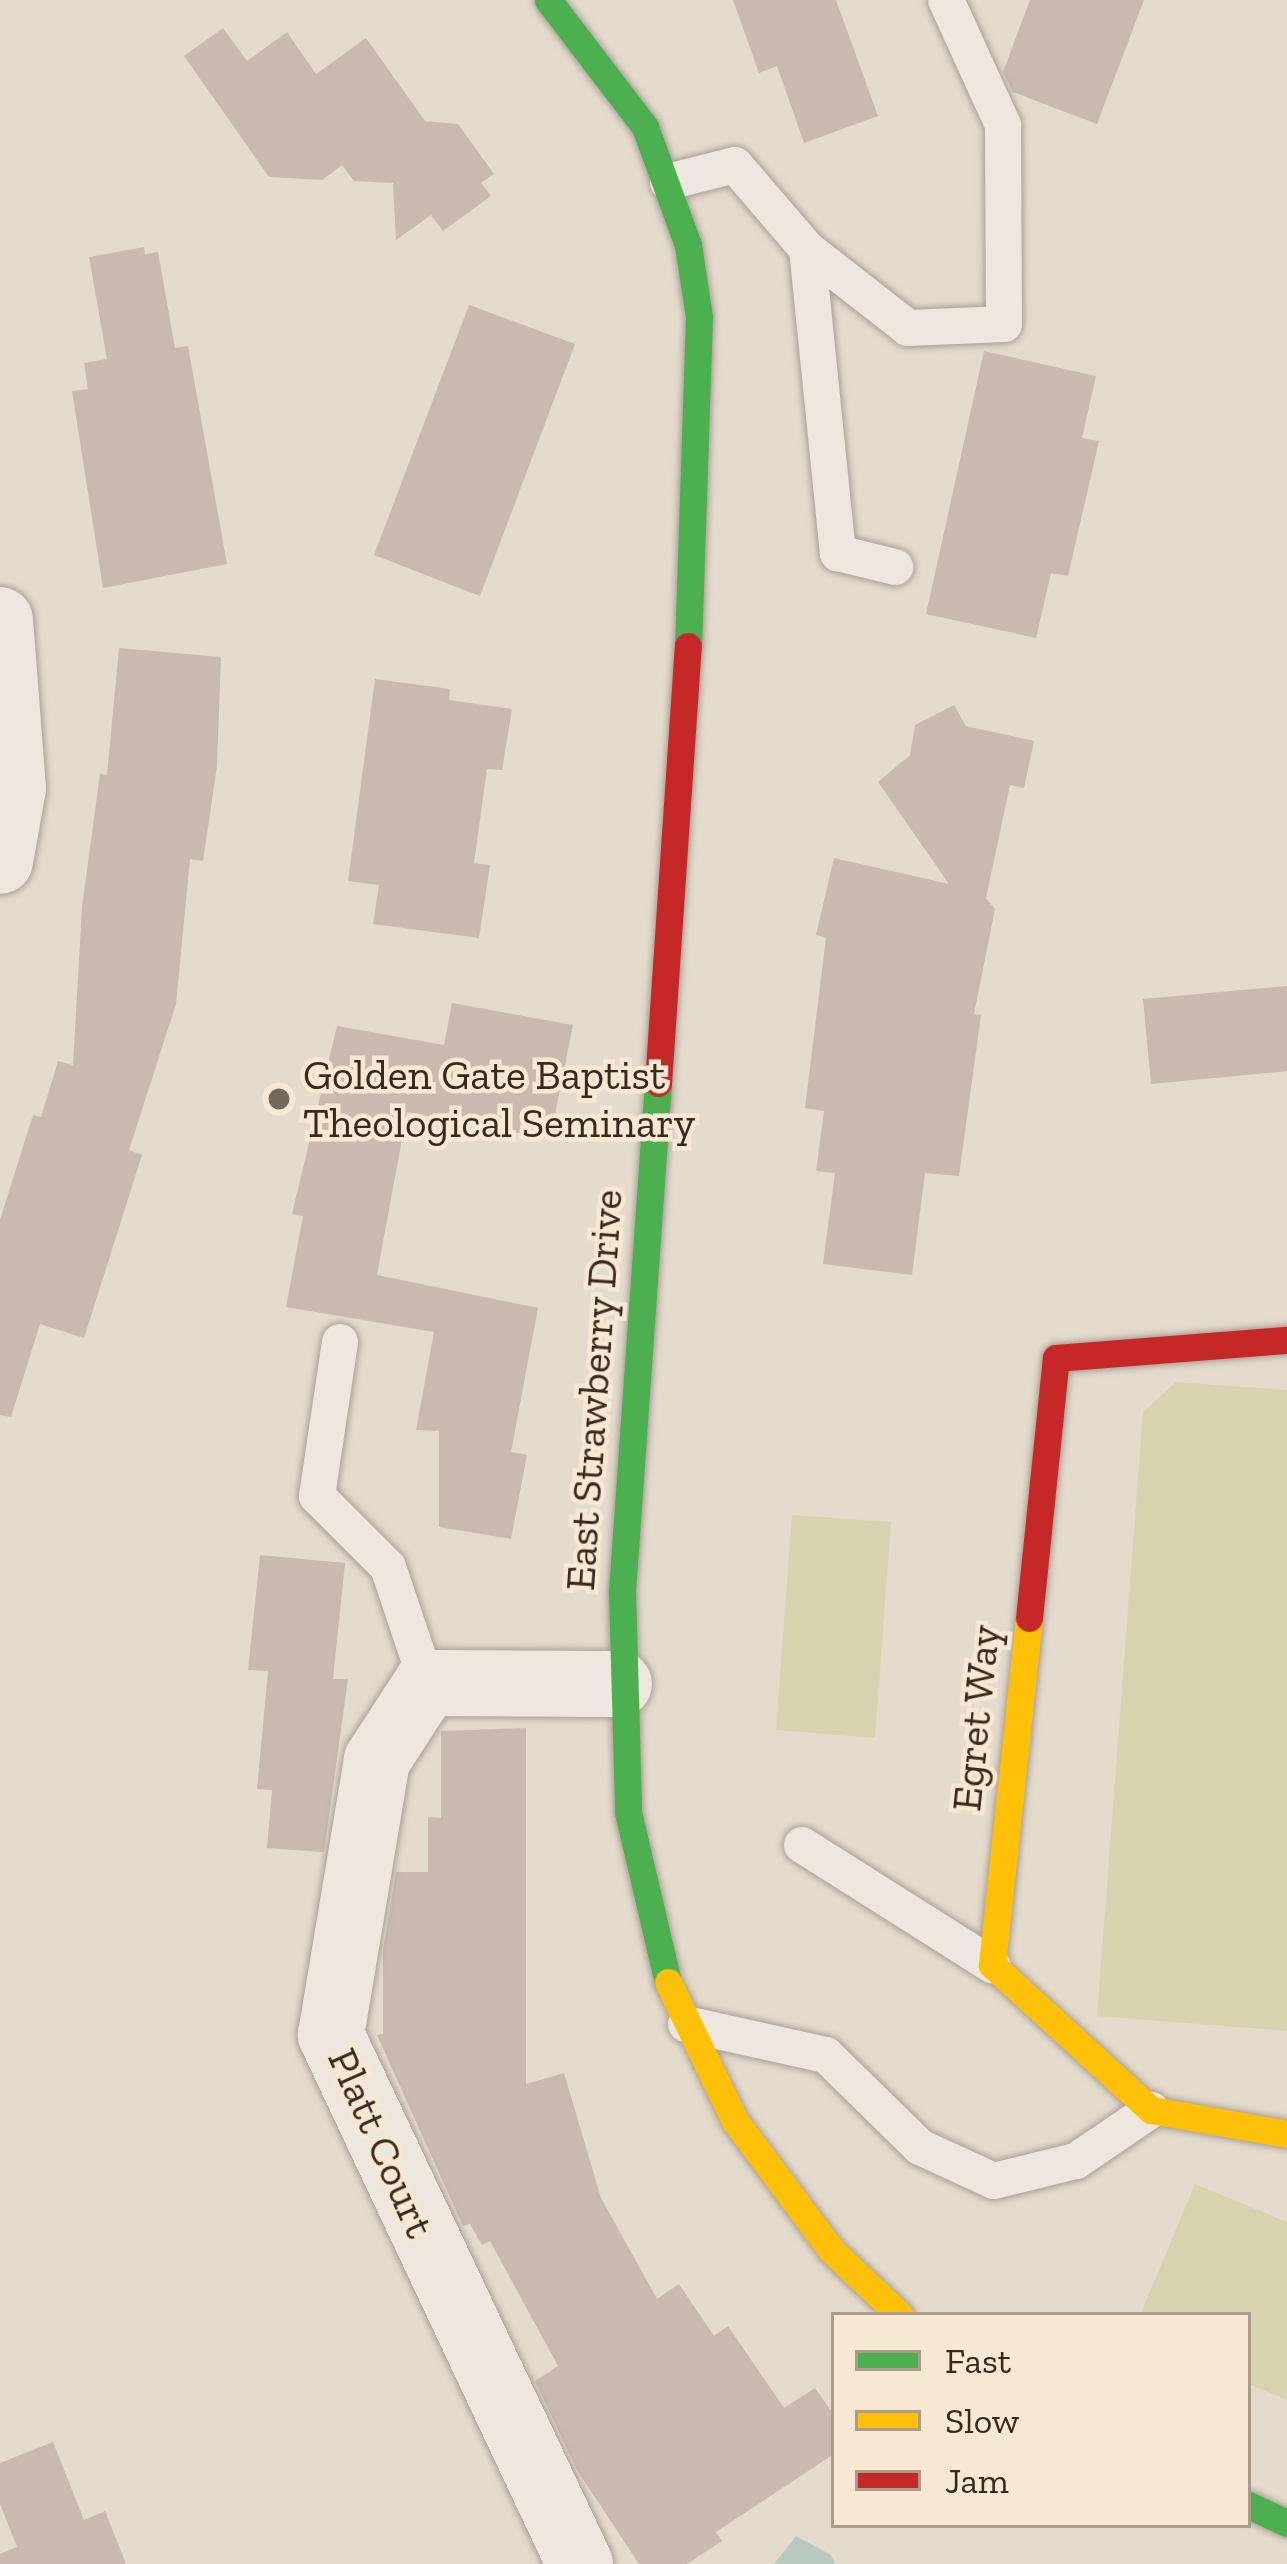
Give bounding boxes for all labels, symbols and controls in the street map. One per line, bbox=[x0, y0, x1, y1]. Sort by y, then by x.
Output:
place label: Golden Gate Baptist Theological Seminary bbox=[303, 1050, 695, 1148]
marker: Golden Gate Baptist Theological Seminary bbox=[266, 1086, 292, 1112]
street label: East Strawberry Drive bbox=[555, 1187, 633, 1593]
street label: Egret Way bbox=[941, 1622, 1011, 1814]
street label: Platt Court bbox=[317, 2041, 445, 2245]
legend bbox=[831, 2312, 1251, 2528]
text: Fast bbox=[945, 2339, 1011, 2382]
text: Slow bbox=[945, 2399, 1019, 2442]
text: Jam bbox=[945, 2459, 1009, 2502]

